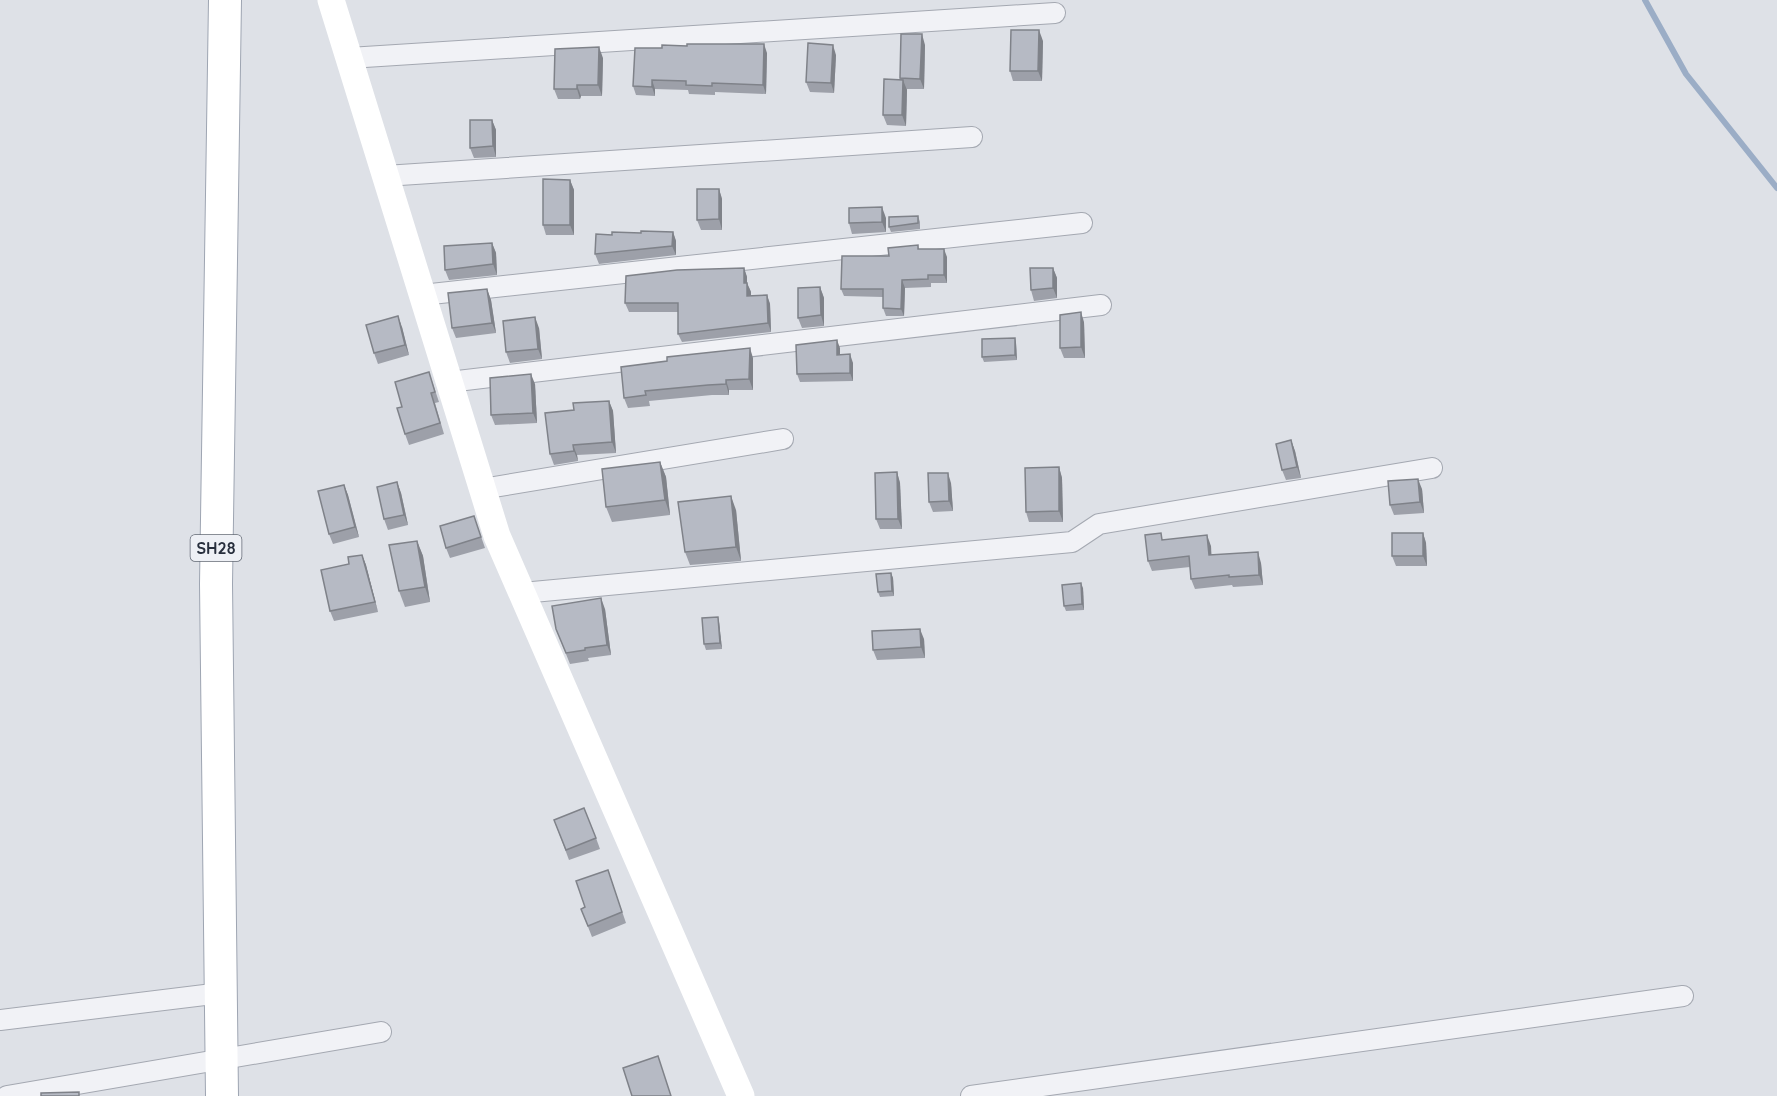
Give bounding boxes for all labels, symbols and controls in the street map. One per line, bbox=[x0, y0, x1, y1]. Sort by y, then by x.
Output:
road number: SH28 bbox=[190, 535, 242, 561]

